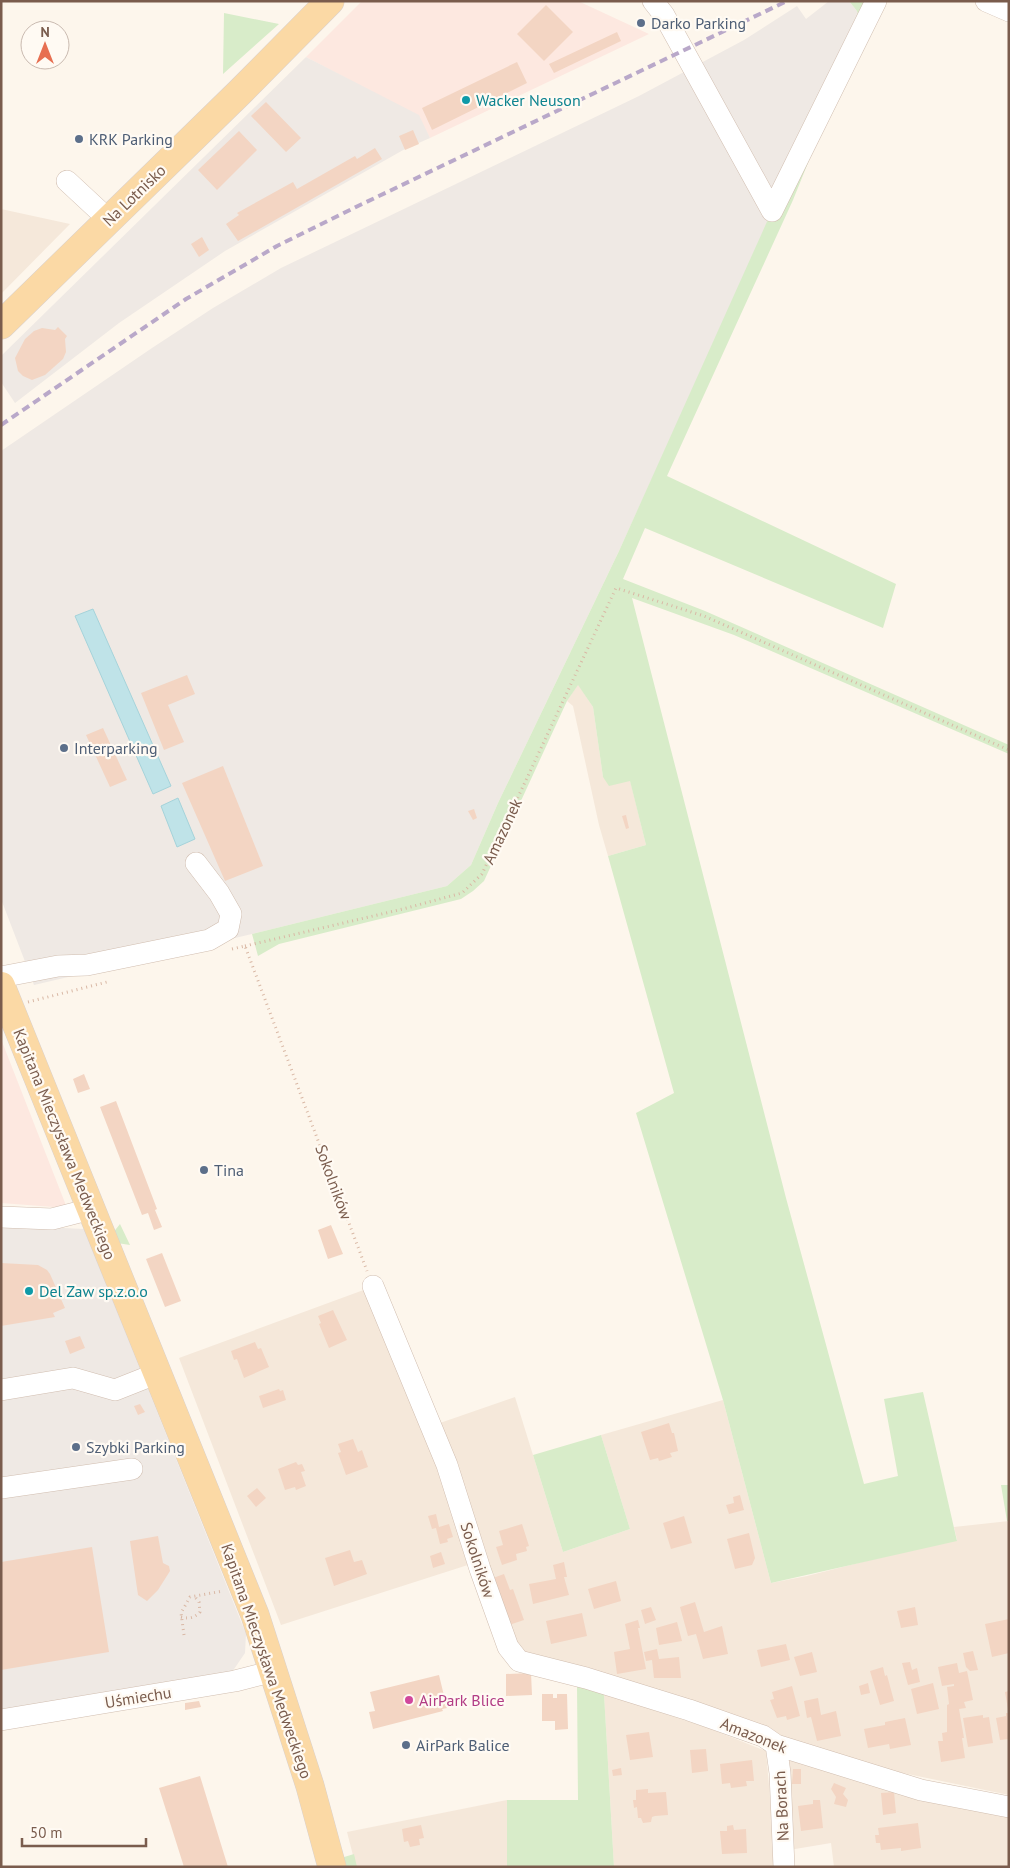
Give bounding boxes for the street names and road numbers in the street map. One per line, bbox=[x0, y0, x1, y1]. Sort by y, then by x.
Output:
street label: Na Lotnisko bbox=[98, 160, 170, 230]
street label: Amazonek bbox=[478, 795, 526, 867]
street label: Kapitana Mieczysława Medweckiego bbox=[9, 1026, 121, 1262]
street label: Sokolników bbox=[311, 1142, 357, 1223]
street label: Sokolników bbox=[456, 1520, 500, 1601]
street label: Kapitana Mieczysława Medweckiego bbox=[217, 1541, 317, 1781]
street label: Uśmiechu bbox=[103, 1682, 173, 1712]
street label: Amazonek bbox=[718, 1713, 791, 1758]
street label: Na Borach bbox=[769, 1770, 793, 1842]

